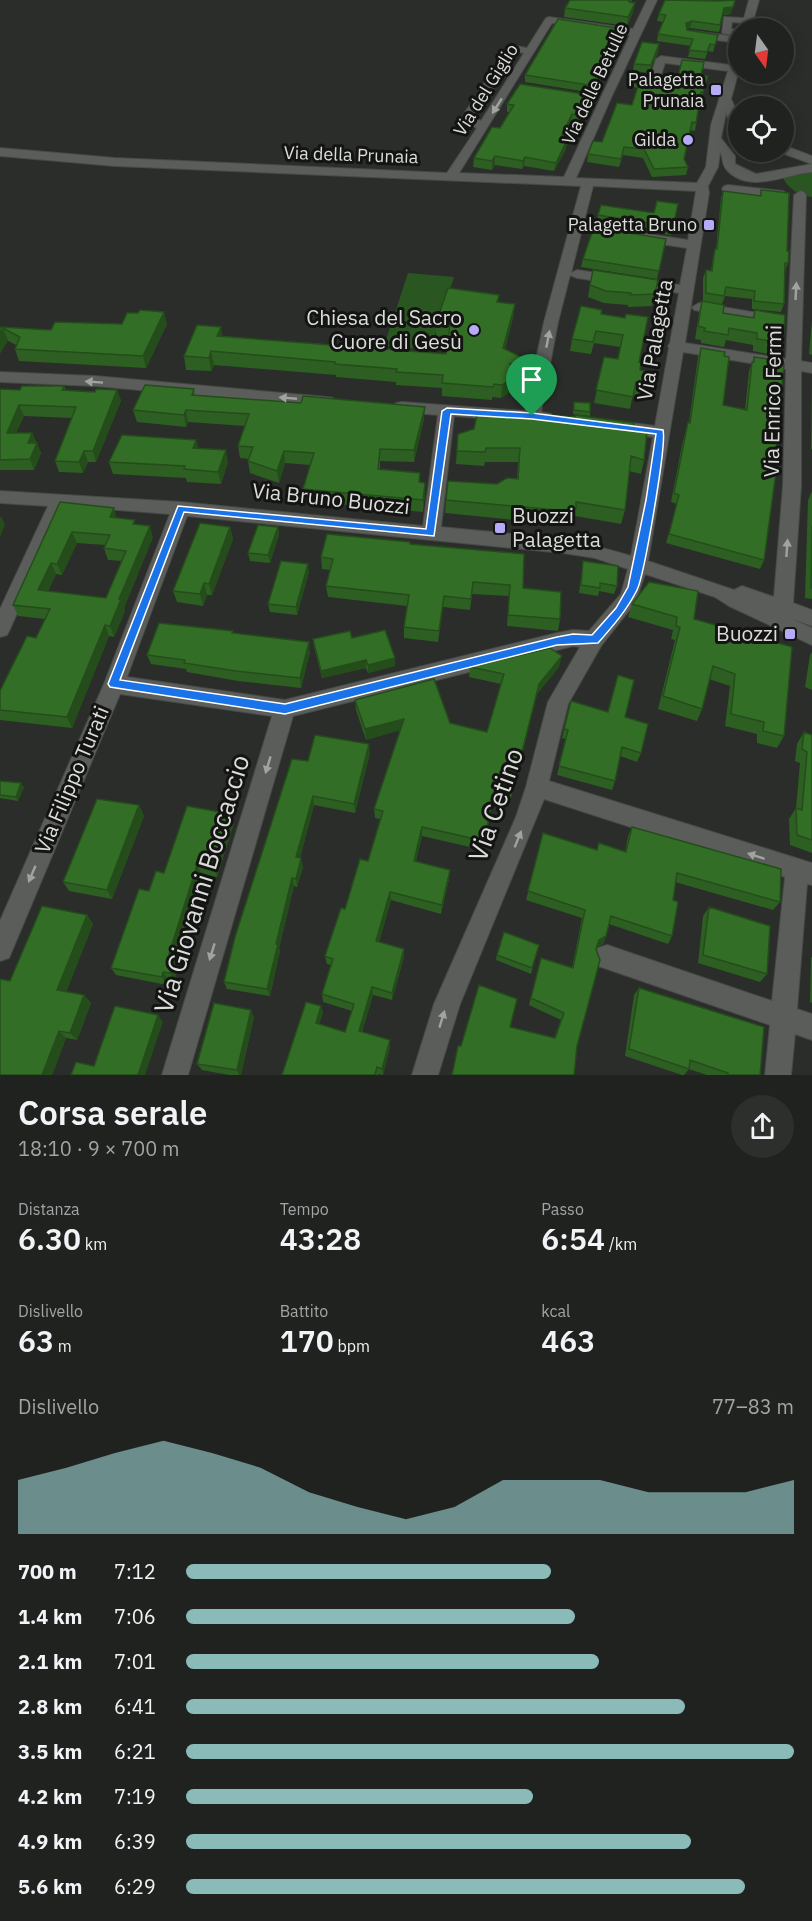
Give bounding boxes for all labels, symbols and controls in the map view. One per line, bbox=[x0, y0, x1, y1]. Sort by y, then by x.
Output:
north arrow bbox=[728, 18, 794, 84]
map controls bbox=[728, 18, 794, 162]
street label: Via delle Betulle bbox=[556, 19, 633, 148]
street label: Via del Giglio bbox=[448, 39, 523, 140]
place label: Palagetta Prunaia bbox=[628, 68, 704, 112]
marker: Palagetta Prunaia bbox=[709, 83, 723, 97]
button: locate bbox=[728, 96, 794, 162]
one-way arrow bbox=[491, 98, 502, 114]
place label: Gilda bbox=[634, 128, 676, 151]
marker: Gilda bbox=[681, 133, 695, 147]
street label: Via della Prunaia bbox=[283, 141, 419, 168]
place label: Palagetta Bruno bbox=[568, 213, 697, 236]
marker: Palagetta Bruno bbox=[702, 218, 716, 232]
street label: Via Palagetta bbox=[630, 277, 678, 403]
one-way arrow bbox=[792, 281, 801, 300]
place label: Chiesa del Sacro Cuore di Gesù bbox=[306, 303, 462, 355]
marker: Chiesa del Sacro Cuore di Gesù bbox=[467, 323, 481, 337]
street label: Via Enrico Fermi bbox=[757, 324, 787, 477]
one-way arrow bbox=[544, 329, 553, 348]
pin bbox=[506, 354, 557, 416]
icon: arrive bbox=[515, 363, 548, 396]
one-way arrow bbox=[85, 377, 104, 386]
one-way arrow bbox=[279, 393, 298, 403]
street label: Via Bruno Buozzi bbox=[251, 476, 411, 520]
place label: Buozzi Palagetta bbox=[512, 501, 601, 553]
marker: Buozzi Palagetta bbox=[493, 521, 507, 535]
one-way arrow bbox=[782, 539, 792, 558]
place label: Buozzi bbox=[716, 619, 778, 647]
marker: Buozzi bbox=[783, 627, 797, 641]
street label: Via Filippo Turati bbox=[27, 702, 115, 858]
street label: Via Cetino bbox=[460, 743, 530, 866]
street label: Via Giovanni Boccaccio bbox=[146, 750, 257, 1017]
one-way arrow bbox=[263, 756, 272, 774]
one-way arrow bbox=[513, 830, 523, 848]
one-way arrow bbox=[747, 851, 765, 861]
one-way arrow bbox=[27, 865, 37, 883]
one-way arrow bbox=[207, 943, 216, 961]
one-way arrow bbox=[438, 1010, 448, 1028]
text: Corsa serale bbox=[18, 1091, 207, 1134]
button: share bbox=[731, 1095, 794, 1158]
text: 18:10 · 9 × 700 m bbox=[18, 1135, 179, 1162]
text: Distanza bbox=[18, 1199, 80, 1219]
text: Tempo bbox=[280, 1199, 329, 1219]
text: Passo bbox=[541, 1199, 584, 1219]
text: 6.30 bbox=[18, 1219, 81, 1258]
text: 43:28 bbox=[280, 1219, 361, 1258]
text: 6:54 bbox=[541, 1219, 605, 1258]
text: km bbox=[81, 1234, 107, 1254]
text: /km bbox=[605, 1234, 637, 1254]
text: Dislivello bbox=[18, 1301, 83, 1321]
text: Battito bbox=[280, 1301, 328, 1321]
text: kcal bbox=[541, 1301, 570, 1321]
text: 63 bbox=[18, 1321, 54, 1360]
text: 170 bbox=[280, 1321, 334, 1360]
text: 463 bbox=[541, 1321, 595, 1360]
text: m bbox=[54, 1336, 72, 1356]
text: bpm bbox=[334, 1336, 370, 1356]
text: Dislivello bbox=[18, 1393, 99, 1420]
text: 77–83 m bbox=[712, 1393, 794, 1420]
text: 700 m bbox=[18, 1558, 77, 1585]
text: 7:12 bbox=[114, 1558, 156, 1585]
text: 1.4 km bbox=[18, 1603, 82, 1630]
text: 7:06 bbox=[114, 1603, 156, 1630]
text: 2.1 km bbox=[18, 1648, 82, 1675]
text: 7:01 bbox=[114, 1648, 156, 1675]
text: 2.8 km bbox=[18, 1693, 82, 1720]
text: 6:41 bbox=[114, 1693, 156, 1720]
text: 3.5 km bbox=[18, 1738, 82, 1765]
text: 6:21 bbox=[114, 1738, 156, 1765]
text: 4.2 km bbox=[18, 1783, 82, 1810]
text: 7:19 bbox=[114, 1783, 156, 1810]
text: 4.9 km bbox=[18, 1828, 82, 1855]
text: 6:39 bbox=[114, 1828, 156, 1855]
text: 5.6 km bbox=[18, 1873, 82, 1900]
text: 6:29 bbox=[114, 1873, 156, 1900]

